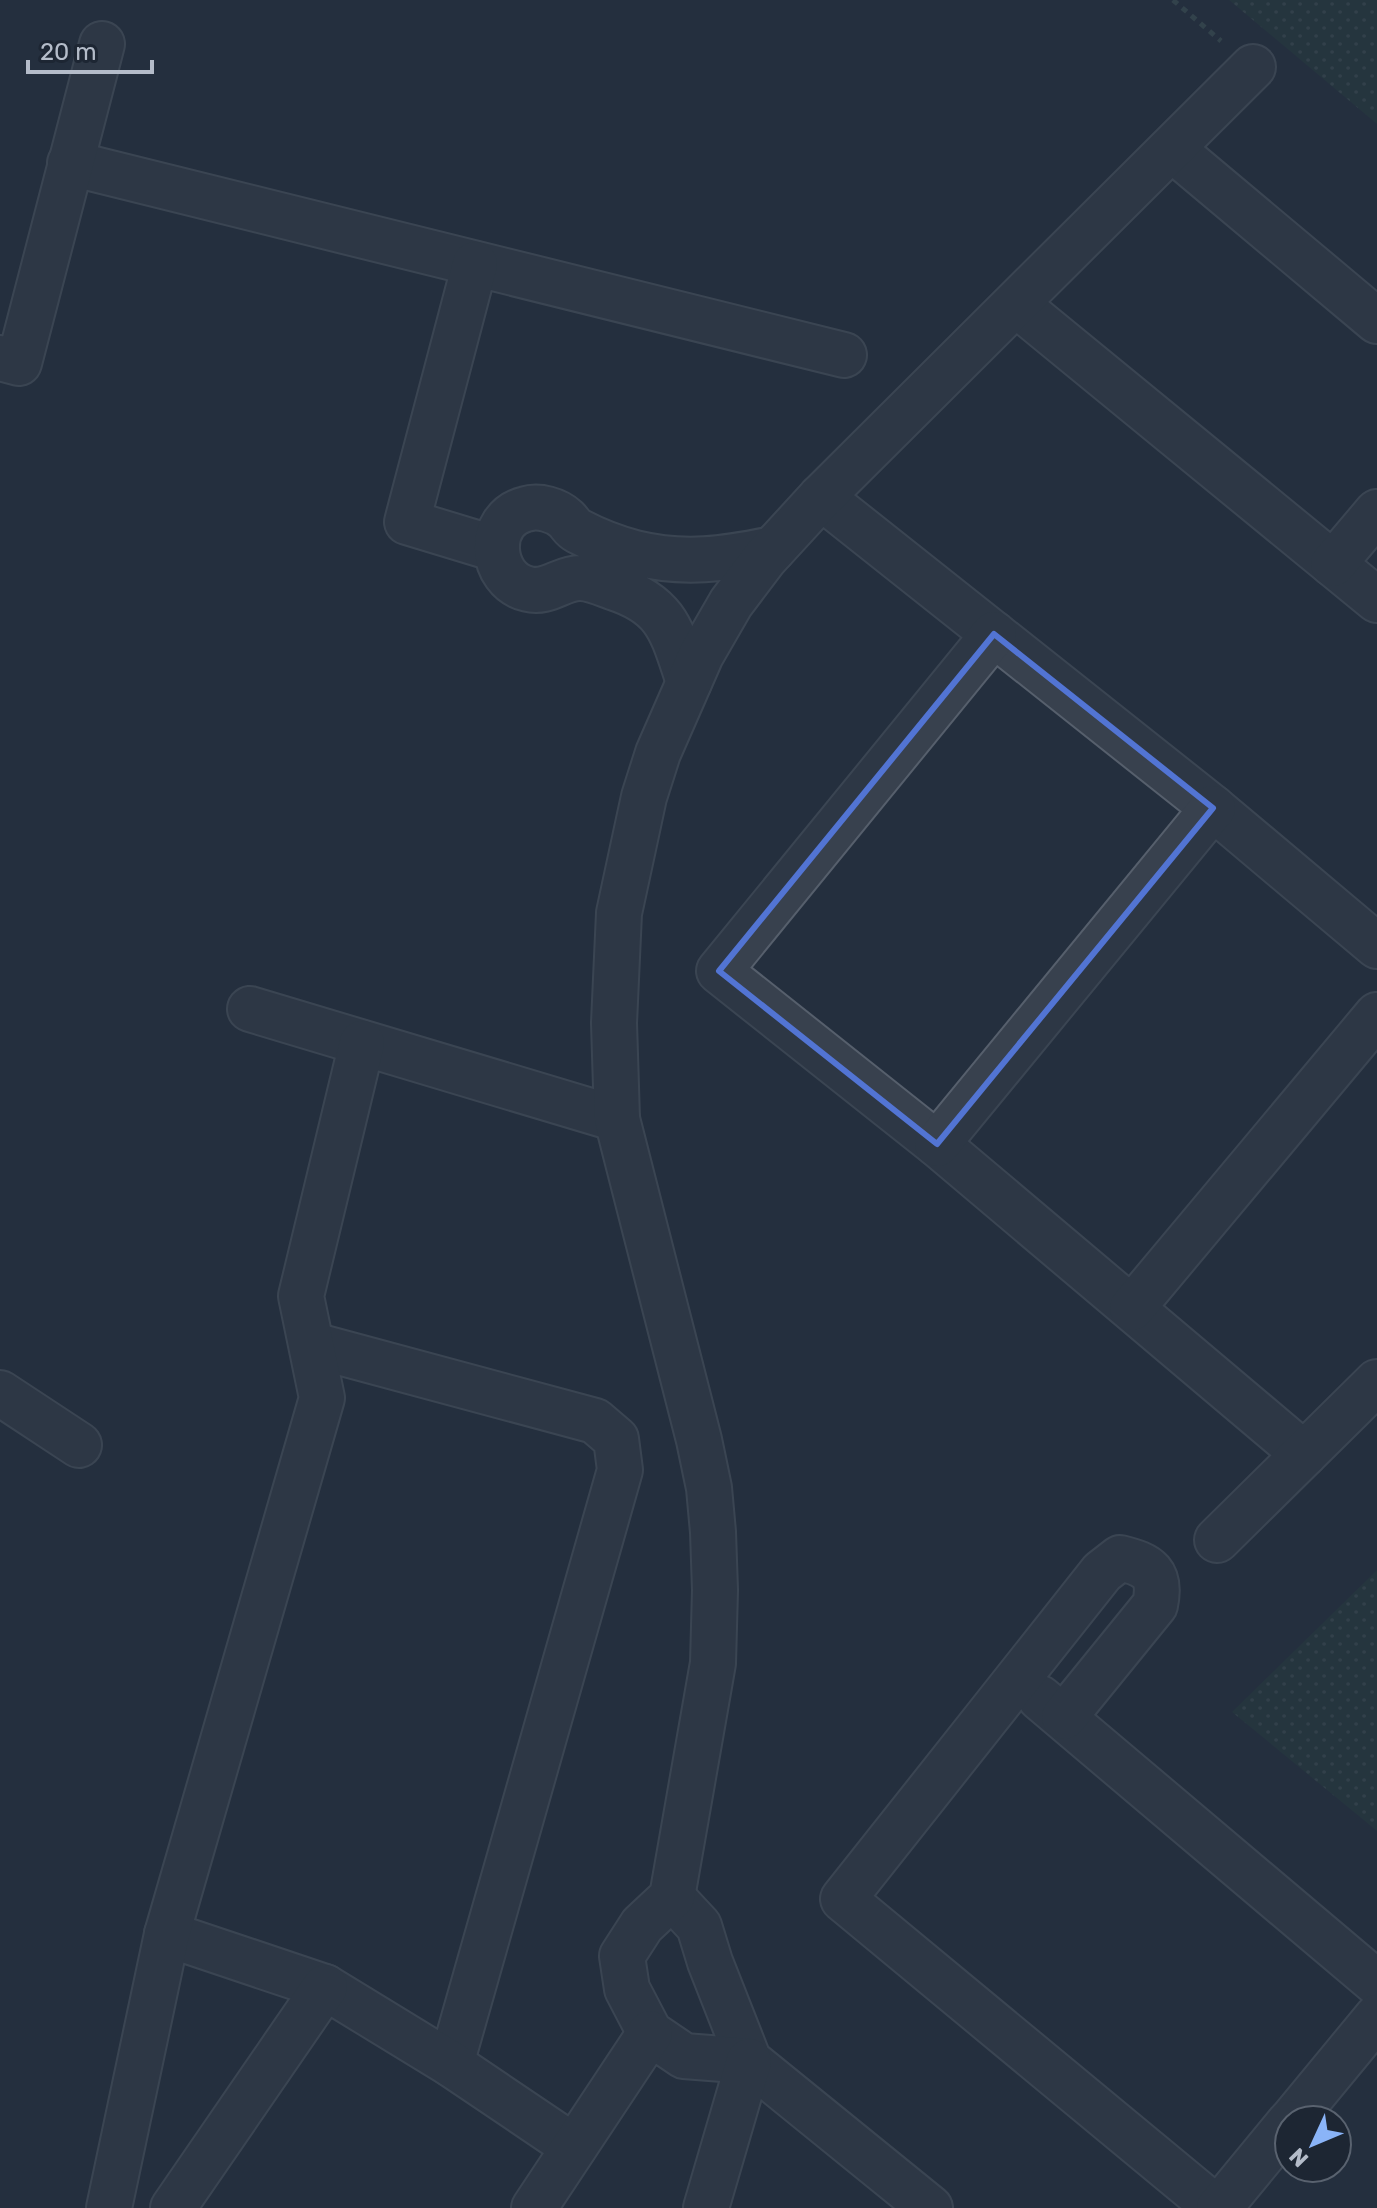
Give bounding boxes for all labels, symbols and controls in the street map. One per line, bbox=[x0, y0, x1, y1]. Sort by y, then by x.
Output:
scale bar bbox=[28, 24, 152, 74]
text: 20 m bbox=[40, 38, 97, 66]
north arrow bbox=[1273, 2104, 1353, 2184]
text: N bbox=[1284, 2142, 1314, 2173]

